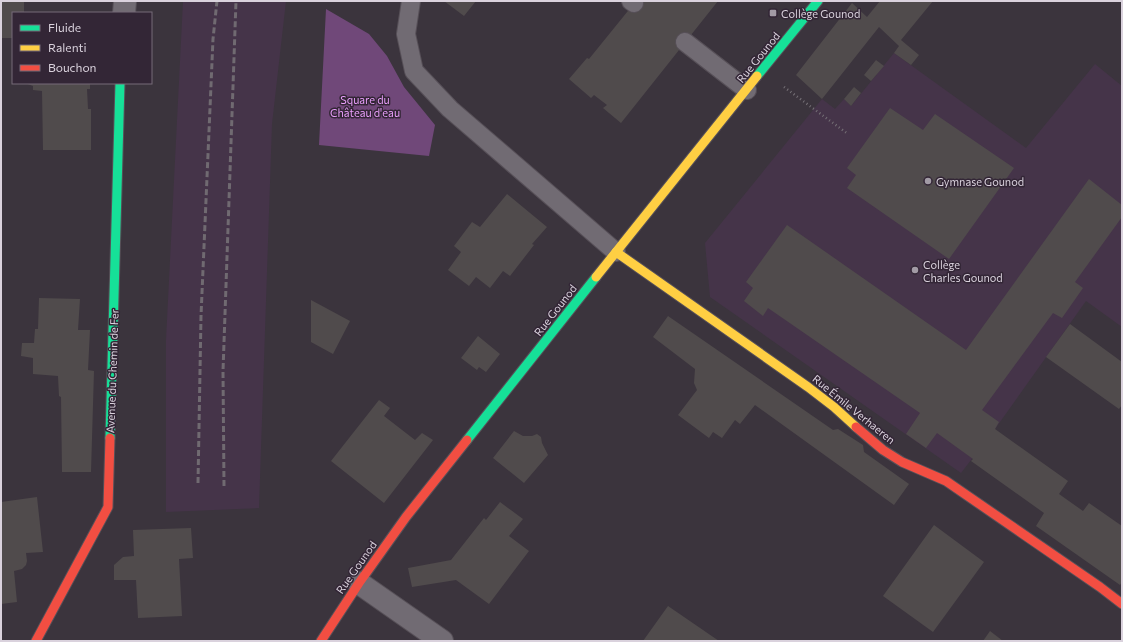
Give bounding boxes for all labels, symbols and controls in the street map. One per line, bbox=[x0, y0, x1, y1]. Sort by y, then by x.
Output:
place label: Collège Gounod bbox=[781, 7, 860, 20]
marker: Collège Gounod bbox=[768, 8, 778, 18]
legend bbox=[12, 12, 152, 84]
text: Fluide bbox=[48, 20, 81, 34]
street label: Rue Gounod bbox=[734, 29, 782, 85]
text: Ralenti bbox=[48, 40, 87, 54]
text: Bouchon bbox=[48, 60, 96, 74]
park label: Square du Château d'eau bbox=[330, 93, 400, 119]
place label: Gymnase Gounod bbox=[936, 175, 1024, 188]
marker: Gymnase Gounod bbox=[923, 176, 933, 186]
place label: Collège Charles Gounod bbox=[923, 258, 1003, 284]
marker: Collège Charles Gounod bbox=[910, 265, 920, 275]
street label: Rue Gounod bbox=[531, 282, 579, 338]
street label: Avenue du Chemin de Fer bbox=[103, 308, 121, 433]
street label: Rue Émile Verhaeren bbox=[810, 371, 898, 446]
street label: Rue Gounod bbox=[333, 538, 379, 596]

